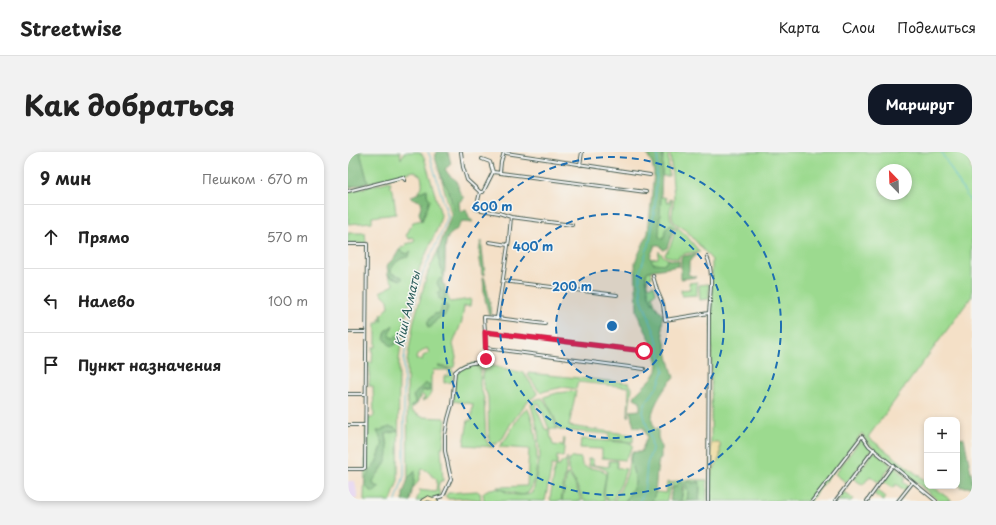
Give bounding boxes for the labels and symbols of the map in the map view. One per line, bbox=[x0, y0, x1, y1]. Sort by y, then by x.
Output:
north arrow bbox=[876, 164, 912, 200]
text: 600 m bbox=[472, 197, 512, 215]
text: 400 m bbox=[513, 237, 553, 255]
water label: Кіші Алматы bbox=[390, 268, 425, 349]
text: 200 m bbox=[552, 277, 592, 295]
centre of rings bbox=[605, 319, 619, 333]
route start bbox=[635, 342, 653, 360]
route end bbox=[477, 350, 495, 368]

